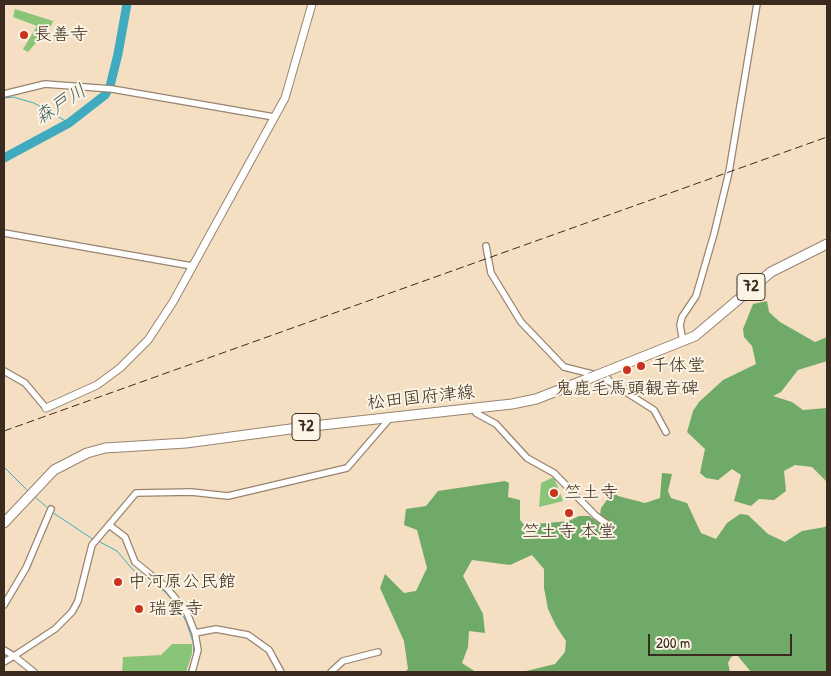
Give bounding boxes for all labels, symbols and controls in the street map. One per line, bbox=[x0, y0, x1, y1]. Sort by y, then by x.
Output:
place label: 長善寺 bbox=[34, 24, 88, 46]
marker: 長善寺 bbox=[18, 29, 30, 41]
water label: 森戸川 bbox=[31, 80, 91, 130]
road number: 72 bbox=[737, 274, 765, 300]
place label: 千体堂 bbox=[651, 355, 705, 377]
marker: 千体堂 bbox=[635, 360, 647, 372]
marker: 鬼鹿毛馬頭観音碑 bbox=[621, 364, 633, 376]
place label: 鬼鹿毛馬頭観音碑 bbox=[555, 378, 699, 400]
street label: 松田国府津線 bbox=[366, 382, 476, 414]
road number: 72 bbox=[292, 414, 320, 441]
place label: 竺土寺 bbox=[564, 482, 618, 504]
marker: 竺土寺 bbox=[548, 487, 560, 499]
marker: 竺土寺 本堂 bbox=[563, 507, 575, 519]
place label: 竺土寺 本堂 bbox=[522, 521, 616, 543]
place label: 中河原公民館 bbox=[128, 571, 236, 593]
marker: 中河原公民館 bbox=[112, 576, 124, 588]
place label: 瑞雲寺 bbox=[149, 598, 203, 620]
marker: 瑞雲寺 bbox=[133, 603, 145, 615]
scale bar bbox=[651, 624, 795, 656]
text: 200 m bbox=[656, 632, 690, 653]

